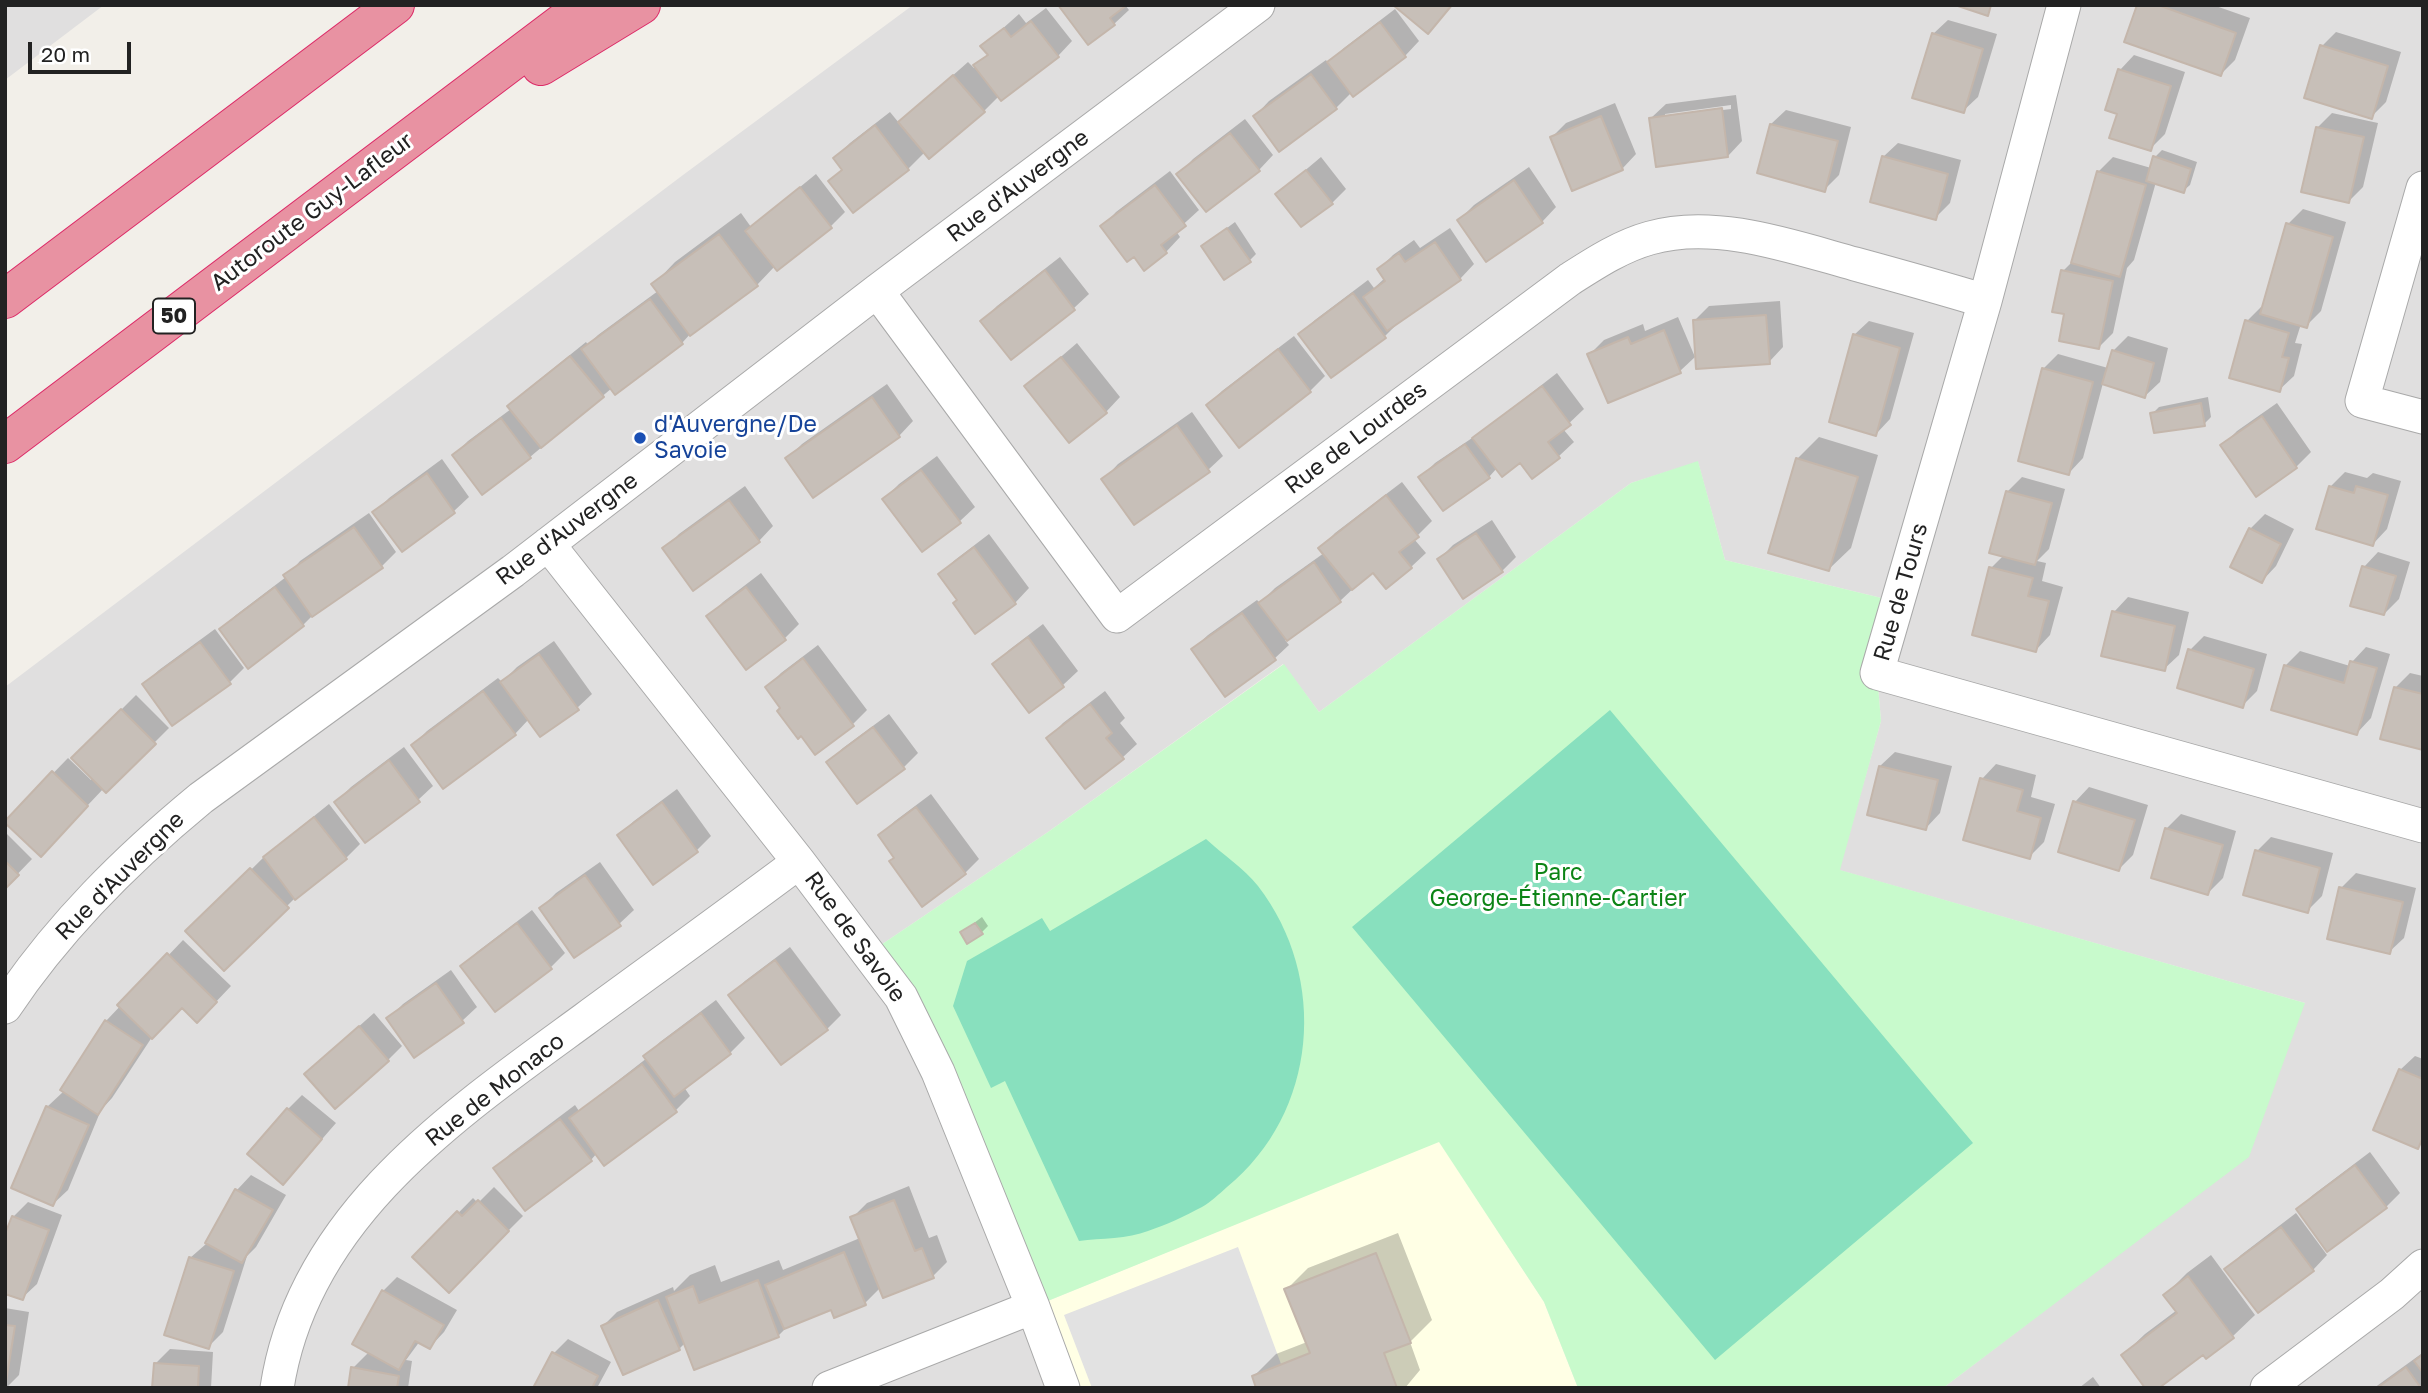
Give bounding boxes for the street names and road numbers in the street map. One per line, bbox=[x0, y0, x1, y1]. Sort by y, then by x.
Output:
street label: Rue d'Auvergne bbox=[942, 124, 1094, 248]
street label: Autoroute Guy-Lafleur bbox=[205, 127, 419, 297]
road number: 50 bbox=[153, 298, 195, 334]
street label: Rue de Lourdes bbox=[1280, 376, 1432, 500]
street label: Rue d'Auvergne bbox=[491, 467, 643, 591]
street label: Rue de Tours bbox=[1868, 520, 1934, 664]
street label: Rue d'Auvergne bbox=[50, 806, 190, 946]
street label: Rue de Savoie bbox=[798, 866, 912, 1008]
street label: Rue de Monaco bbox=[420, 1027, 570, 1153]

